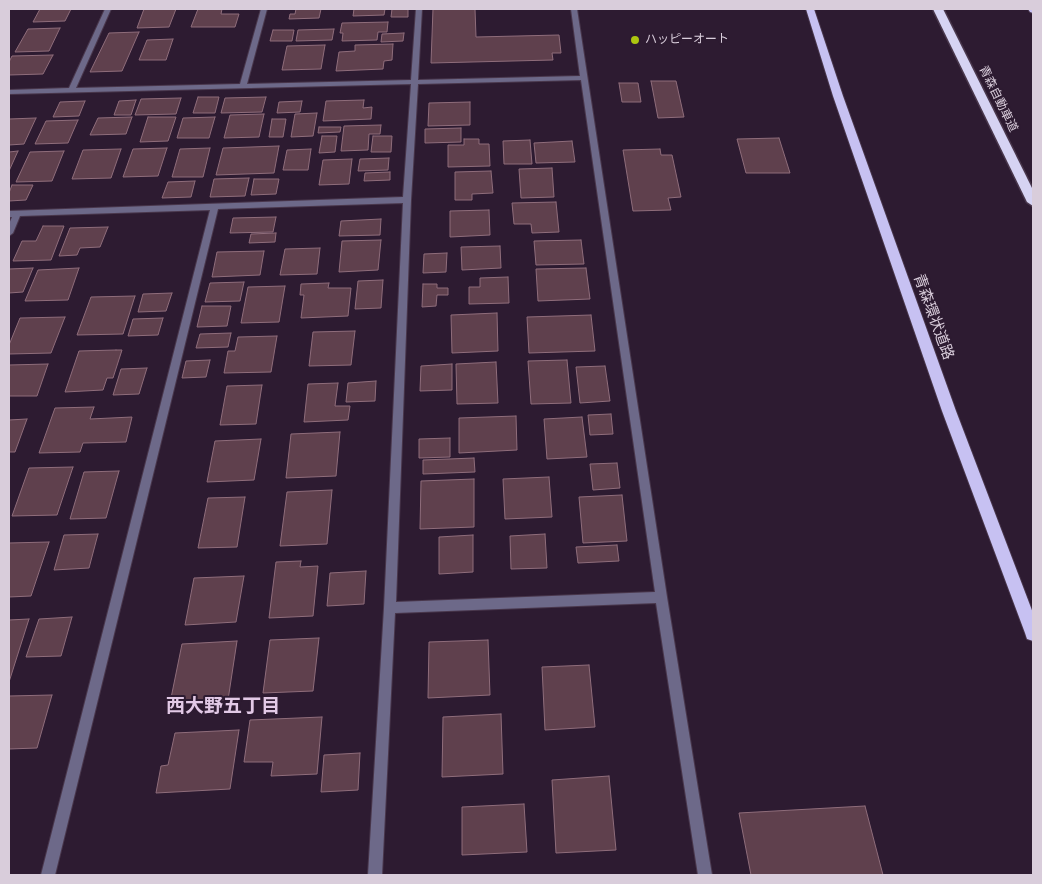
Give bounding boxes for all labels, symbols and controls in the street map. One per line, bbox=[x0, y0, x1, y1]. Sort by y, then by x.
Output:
place label: ハッピーオート bbox=[645, 33, 729, 47]
marker: ハッピーオート bbox=[629, 34, 641, 46]
street label: 青森自動車道 bbox=[976, 63, 1020, 135]
street label: 青森環状道路 bbox=[909, 272, 957, 362]
district label: 西大野五丁目 bbox=[166, 696, 280, 718]

